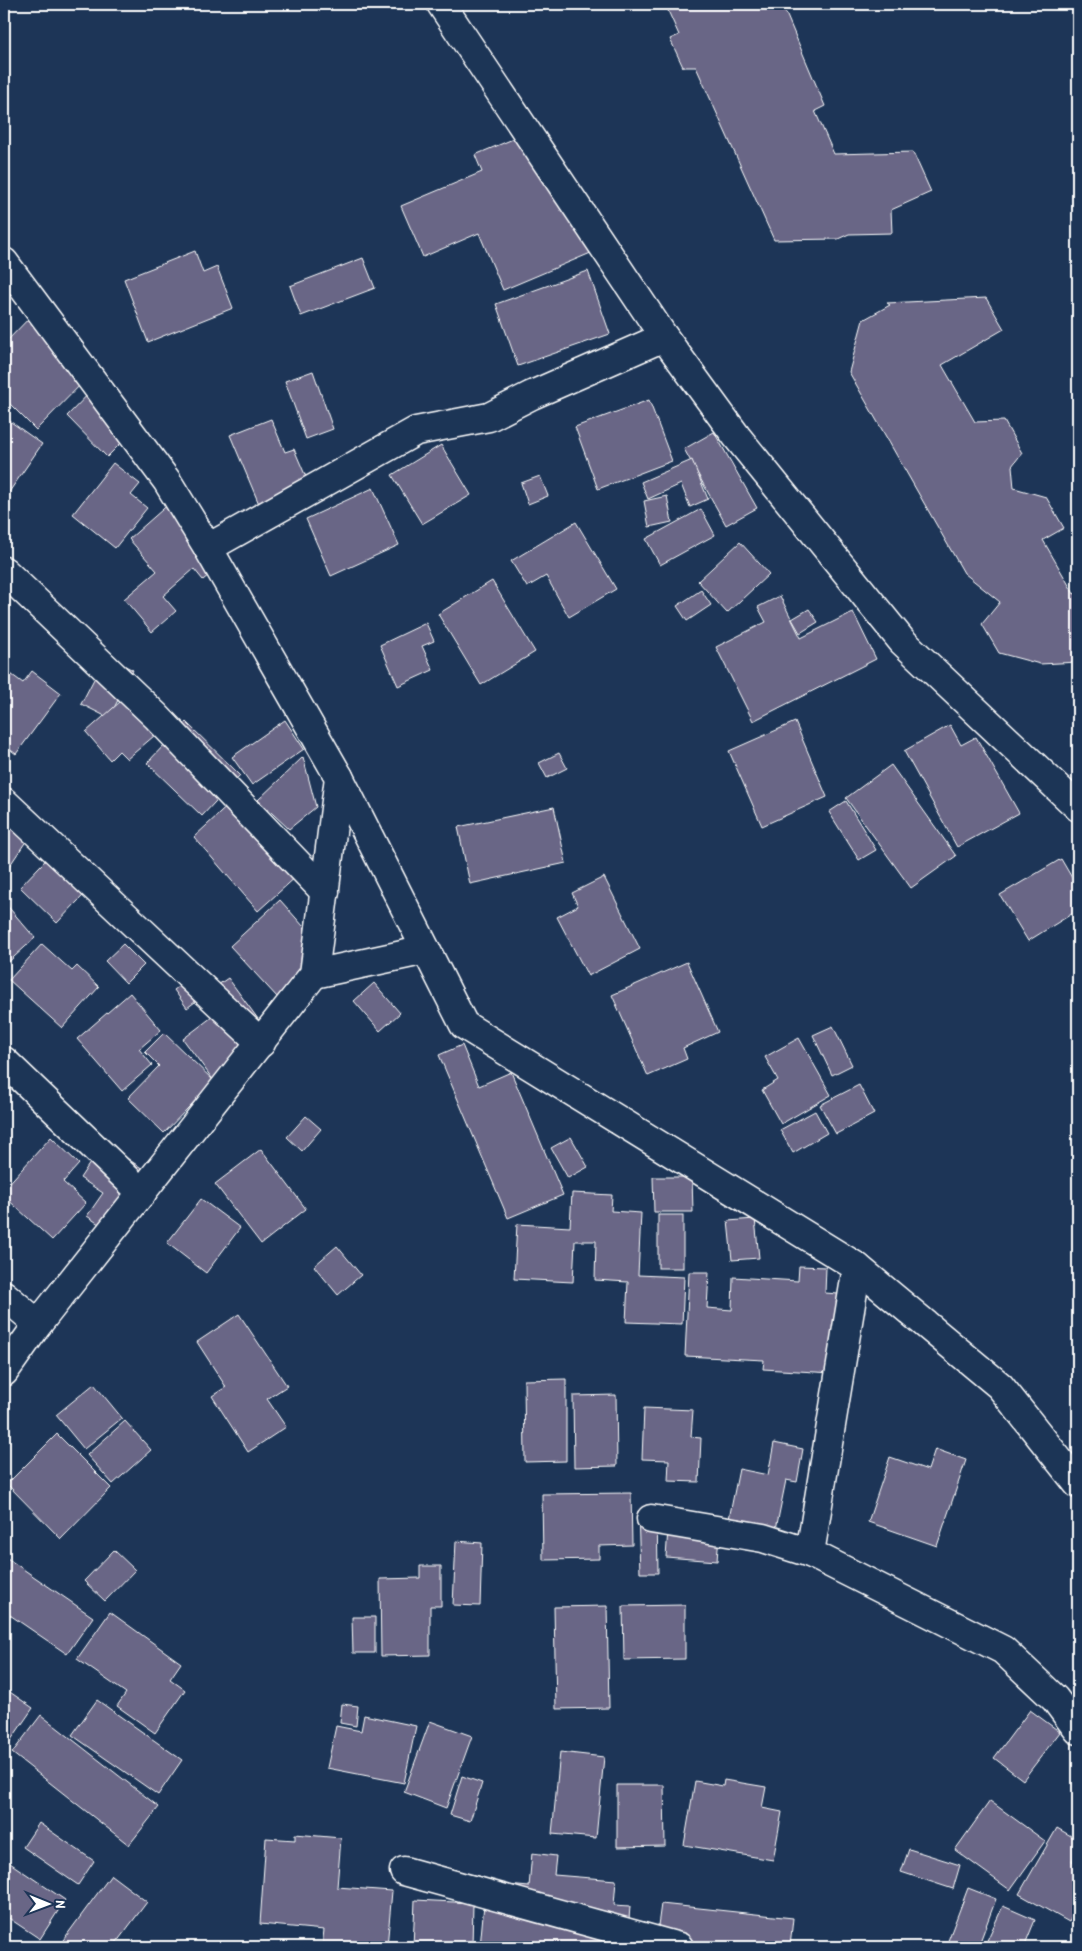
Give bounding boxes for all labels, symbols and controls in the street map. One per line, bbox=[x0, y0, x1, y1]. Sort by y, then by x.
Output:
north arrow bbox=[22, 1878, 72, 1928]
text: N bbox=[52, 1900, 71, 1909]

